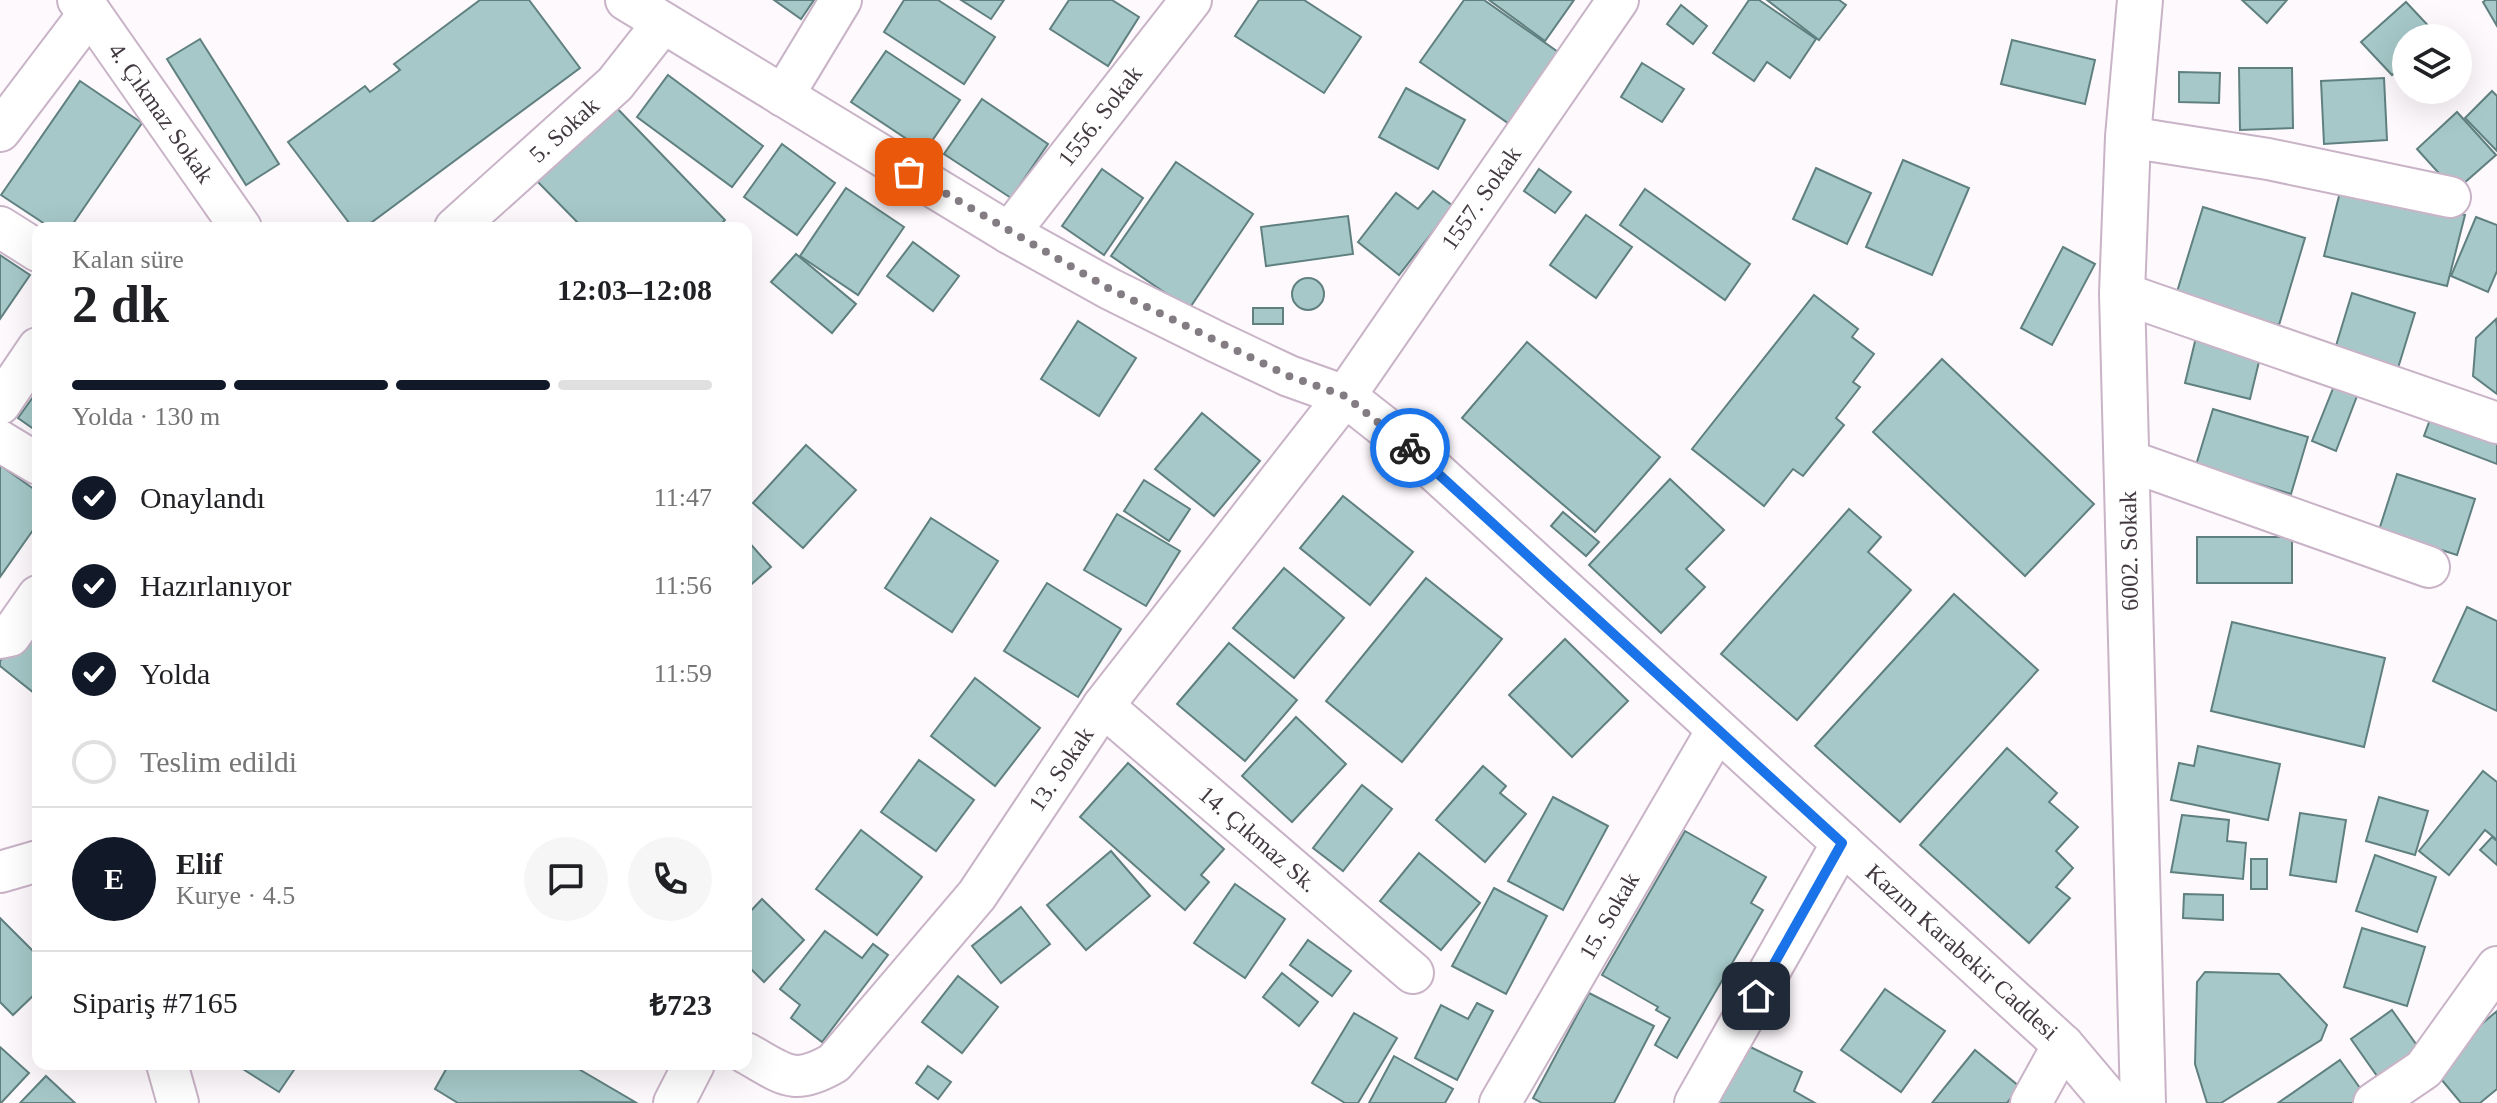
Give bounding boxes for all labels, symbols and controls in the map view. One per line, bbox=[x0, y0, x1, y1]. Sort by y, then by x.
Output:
map controls bbox=[2392, 24, 2472, 104]
button: layers bbox=[2392, 24, 2472, 104]
street label: 4. Çıkmaz Sokak bbox=[103, 38, 219, 188]
street label: 1556. Sokak bbox=[1053, 61, 1147, 171]
street label: 5. Sokak bbox=[524, 92, 604, 168]
pin bbox=[875, 138, 943, 206]
street label: 1557. Sokak bbox=[1436, 141, 1526, 255]
icon: bag bbox=[887, 150, 931, 194]
text: Kalan süre bbox=[72, 245, 184, 274]
text: 12:03–12:08 bbox=[557, 273, 712, 306]
text: 2 dk bbox=[72, 276, 169, 333]
text: Yolda · 130 m bbox=[72, 402, 220, 431]
courier bbox=[1370, 408, 1450, 488]
icon: bike bbox=[1388, 426, 1432, 470]
icon: check bbox=[72, 476, 116, 520]
text: Onaylandı bbox=[140, 481, 265, 514]
text: 11:47 bbox=[654, 483, 712, 512]
street label: 6002. Sokak bbox=[2115, 491, 2143, 611]
icon: check bbox=[72, 564, 116, 608]
text: Hazırlanıyor bbox=[140, 569, 292, 602]
text: 11:56 bbox=[654, 571, 712, 600]
icon: check bbox=[72, 652, 116, 696]
text: Yolda bbox=[140, 657, 210, 690]
text: 11:59 bbox=[654, 659, 712, 688]
street label: 13. Sokak bbox=[1023, 722, 1099, 816]
text: Teslim edildi bbox=[140, 745, 297, 778]
street label: 14. Çıkmaz Sk. bbox=[1194, 781, 1322, 897]
button: chat bbox=[524, 837, 608, 921]
button: phone bbox=[628, 837, 712, 921]
text: Elif bbox=[176, 847, 223, 880]
street label: Kazım Karabekir Caddesi bbox=[1861, 859, 2064, 1045]
text: E bbox=[104, 862, 124, 895]
street label: 15. Sokak bbox=[1574, 868, 1644, 964]
text: Kurye · 4.5 bbox=[176, 881, 295, 910]
pin bbox=[1722, 962, 1790, 1030]
icon: home bbox=[1734, 974, 1778, 1018]
text: Sipariş #7165 bbox=[72, 986, 238, 1019]
text: ₺723 bbox=[650, 988, 712, 1021]

